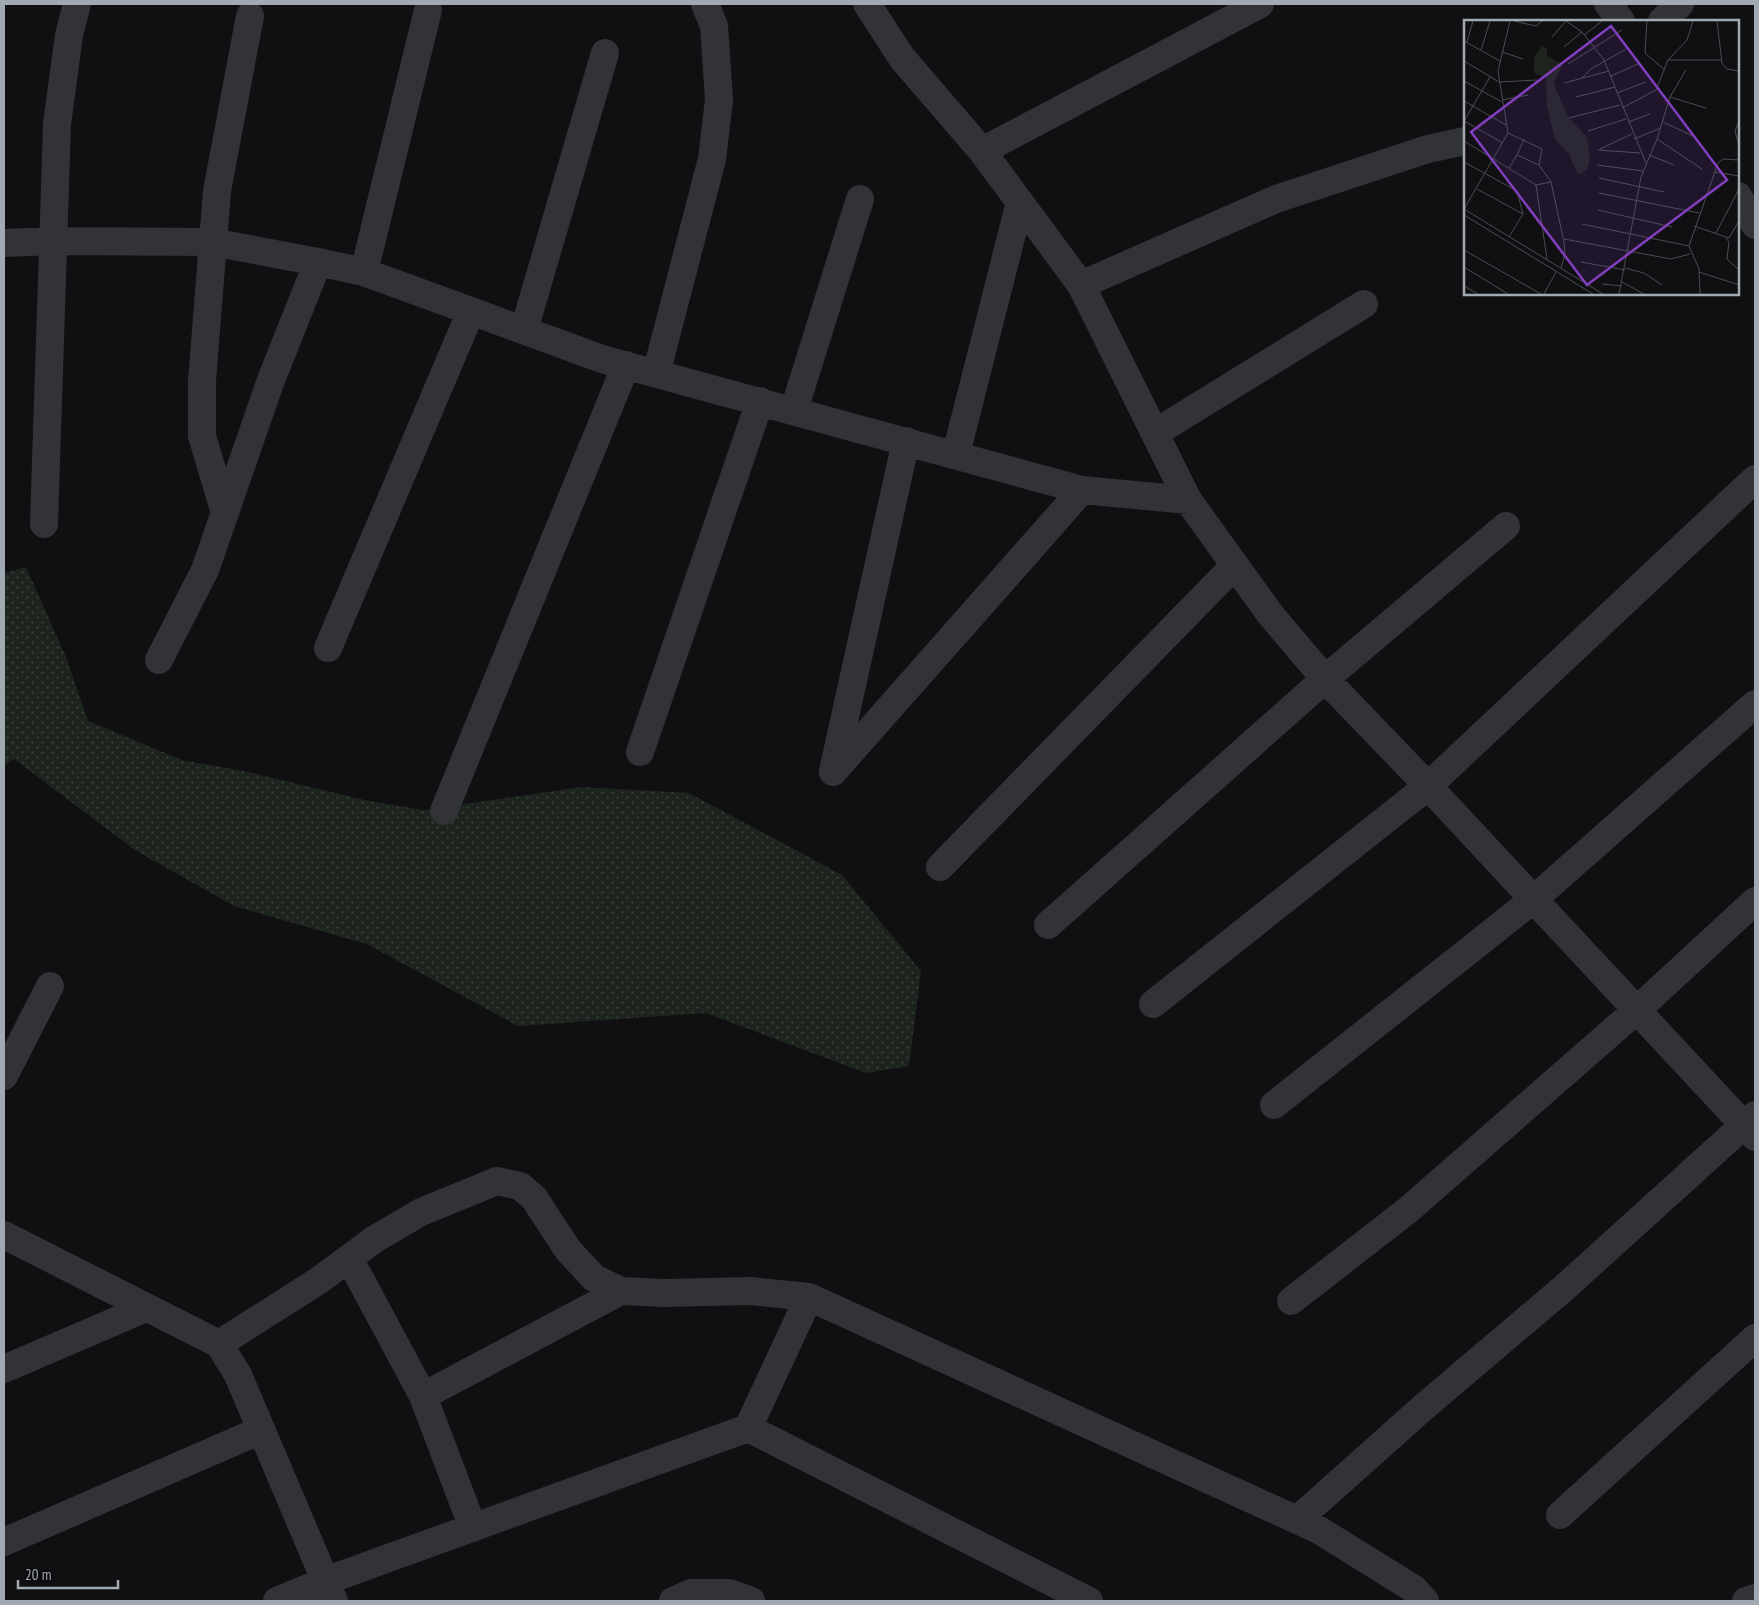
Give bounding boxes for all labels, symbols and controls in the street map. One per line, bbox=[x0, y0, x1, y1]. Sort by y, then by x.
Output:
inset map bbox=[1464, 20, 1739, 295]
scale bar bbox=[18, 1558, 118, 1590]
text: 20 m bbox=[25, 1565, 51, 1584]

